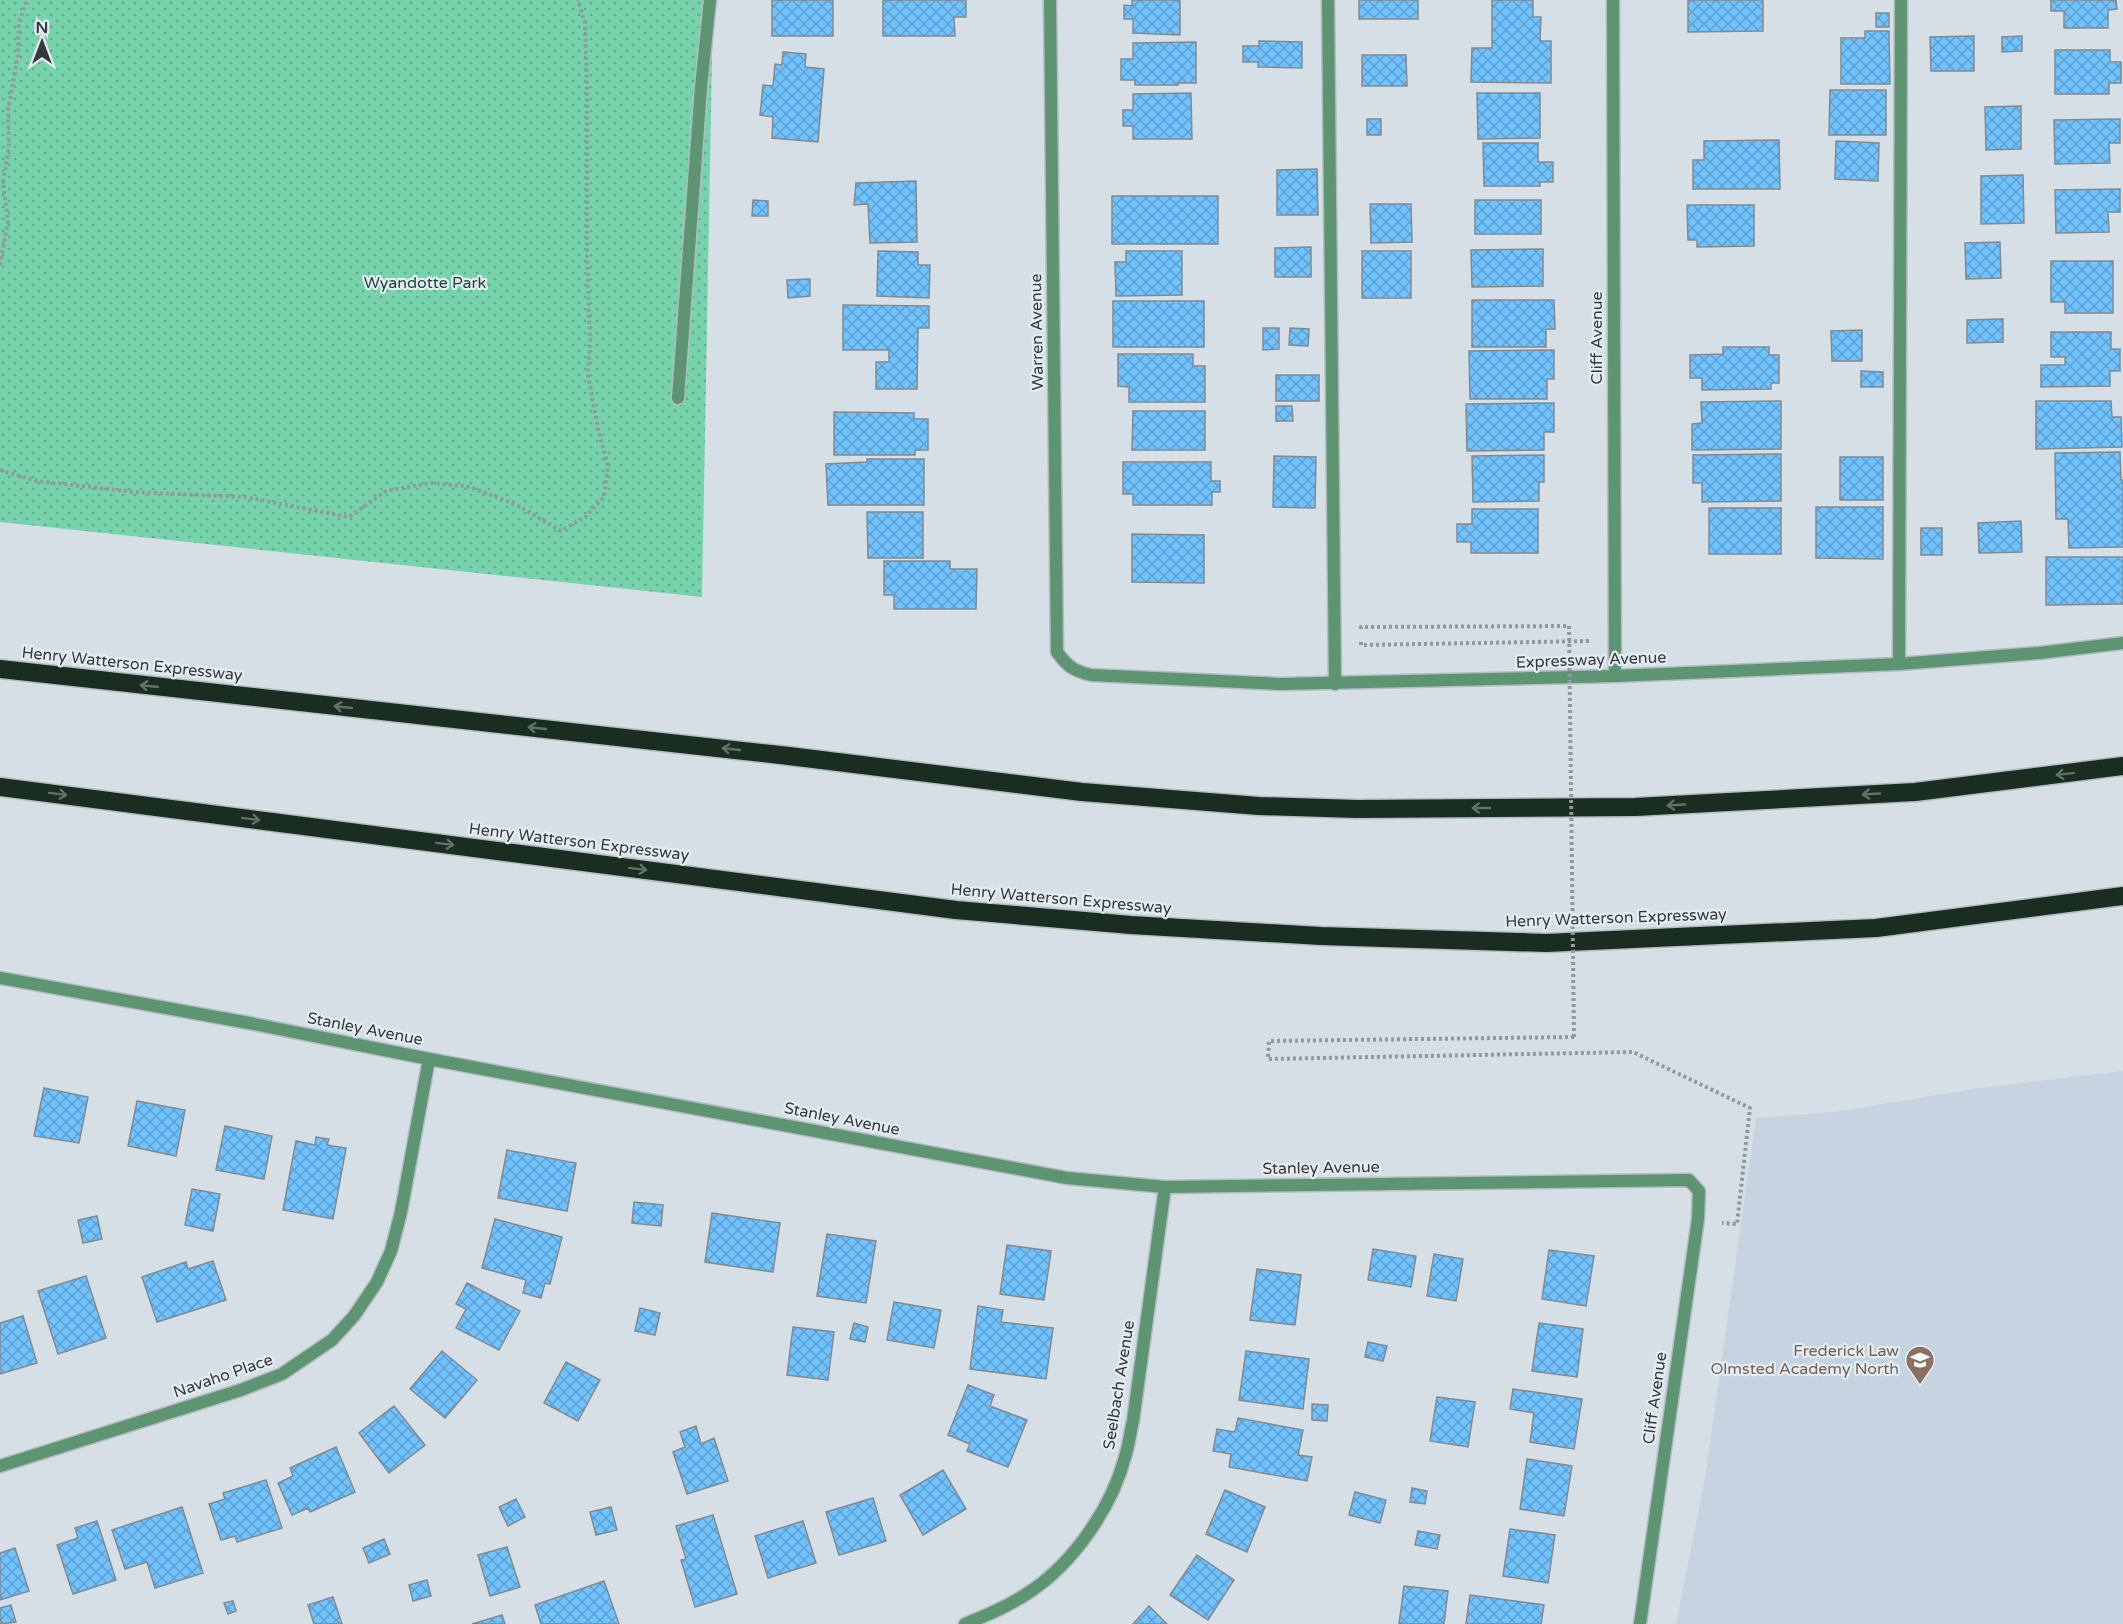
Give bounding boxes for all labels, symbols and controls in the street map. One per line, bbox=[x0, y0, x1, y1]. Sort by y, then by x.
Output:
north arrow bbox=[12, 12, 72, 72]
text: N bbox=[36, 18, 48, 38]
park label: Wyandotte Park bbox=[364, 273, 487, 293]
street label: Warren Avenue bbox=[1026, 273, 1048, 391]
street label: Cliff Avenue bbox=[1587, 292, 1607, 384]
street label: Henry Watterson Expressway bbox=[21, 642, 244, 686]
street label: Expressway Avenue bbox=[1515, 647, 1667, 673]
one-way arrow bbox=[140, 680, 160, 691]
one-way arrow bbox=[334, 701, 354, 712]
one-way arrow bbox=[528, 722, 547, 733]
one-way arrow bbox=[721, 744, 741, 755]
one-way arrow bbox=[2056, 768, 2075, 779]
one-way arrow bbox=[48, 789, 67, 800]
one-way arrow bbox=[1862, 789, 1882, 800]
one-way arrow bbox=[1667, 799, 1687, 810]
one-way arrow bbox=[1472, 802, 1492, 814]
one-way arrow bbox=[241, 814, 261, 825]
street label: Henry Watterson Expressway bbox=[468, 819, 691, 865]
one-way arrow bbox=[434, 839, 454, 850]
one-way arrow bbox=[628, 864, 648, 875]
street label: Henry Watterson Expressway bbox=[950, 879, 1173, 919]
street label: Henry Watterson Expressway bbox=[1505, 904, 1728, 932]
street label: Stanley Avenue bbox=[305, 1008, 425, 1050]
street label: Stanley Avenue bbox=[782, 1098, 902, 1140]
street label: Stanley Avenue bbox=[1262, 1157, 1380, 1179]
street label: Seelbach Avenue bbox=[1099, 1319, 1139, 1451]
place label: Frederick Law Olmsted Academy North bbox=[1711, 1341, 1899, 1379]
school or university icon: Frederick Law Olmsted Academy North bbox=[1904, 1344, 1936, 1386]
street label: Navaho Place bbox=[171, 1350, 275, 1402]
street label: Cliff Avenue bbox=[1639, 1351, 1671, 1445]

